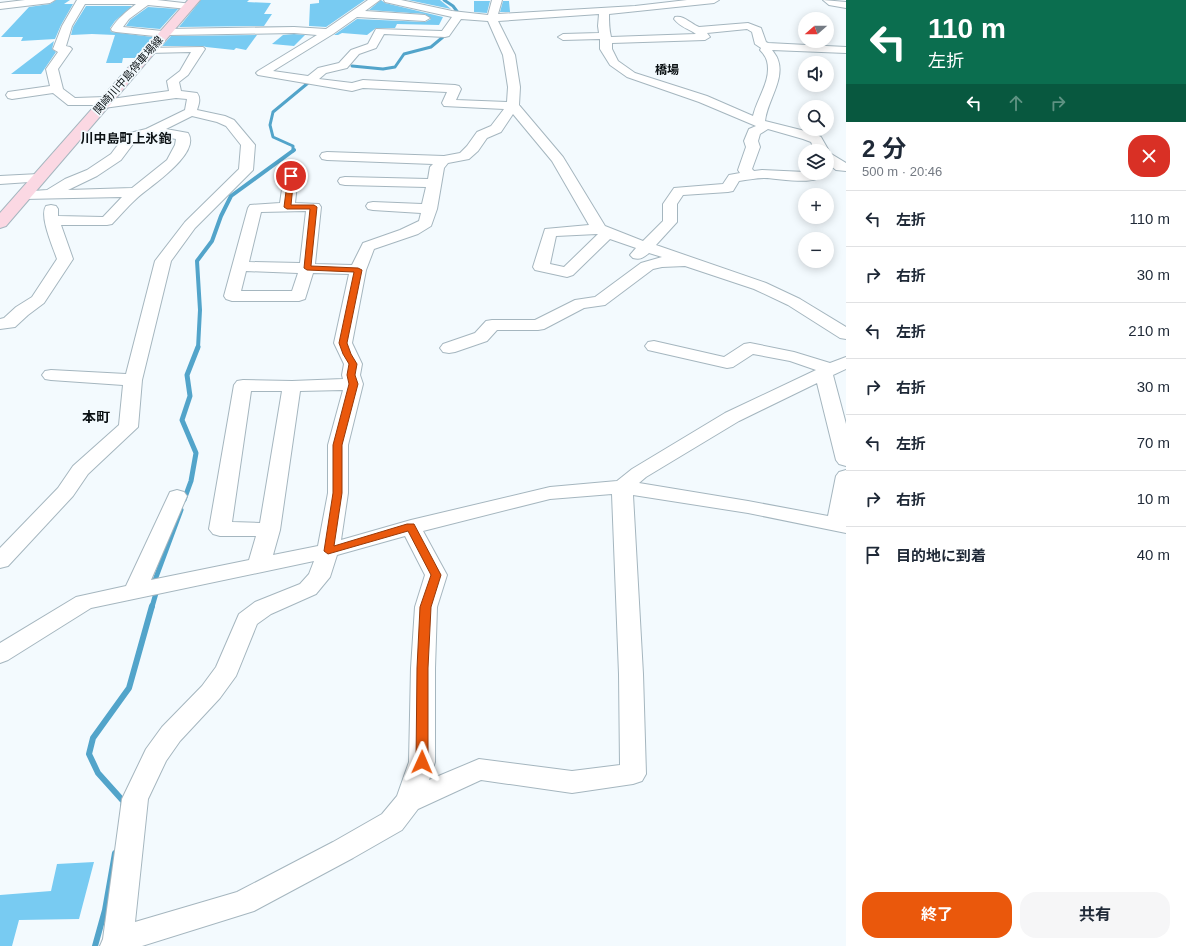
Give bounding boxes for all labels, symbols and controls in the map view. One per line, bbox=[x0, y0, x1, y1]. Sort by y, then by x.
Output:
north arrow bbox=[798, 12, 834, 48]
map controls bbox=[798, 12, 834, 268]
text: 110 m bbox=[928, 13, 1006, 44]
icon: left bbox=[862, 16, 914, 68]
street label: 関崎川中島停車場線 bbox=[91, 34, 165, 116]
text: 左折 bbox=[928, 51, 964, 71]
button: sound bbox=[798, 56, 834, 92]
district label: 橋場 bbox=[655, 63, 679, 77]
icon: left bbox=[963, 92, 985, 114]
icon: ahead bbox=[1005, 92, 1027, 114]
icon: right bbox=[1047, 92, 1069, 114]
button: search bbox=[798, 100, 834, 136]
district label: 川中島町上氷鉋 bbox=[80, 131, 172, 146]
text: 2 分 bbox=[862, 135, 906, 162]
button: close bbox=[1128, 135, 1170, 177]
button: layers bbox=[798, 144, 834, 180]
pin bbox=[274, 159, 308, 193]
text: 500 m · 20:46 bbox=[862, 164, 942, 179]
icon: arrive bbox=[280, 165, 302, 187]
button: + bbox=[798, 188, 834, 224]
icon: left bbox=[862, 208, 884, 230]
text: 110 m bbox=[1129, 210, 1170, 227]
text: 左折 bbox=[896, 211, 926, 228]
button: − bbox=[798, 232, 834, 268]
icon: right bbox=[862, 264, 884, 286]
text: 30 m bbox=[1137, 266, 1170, 283]
text: 右折 bbox=[896, 267, 926, 284]
icon: left bbox=[862, 320, 884, 342]
text: 210 m bbox=[1128, 322, 1170, 339]
text: 左折 bbox=[896, 323, 926, 340]
icon: right bbox=[862, 376, 884, 398]
text: 30 m bbox=[1137, 378, 1170, 395]
text: 右折 bbox=[896, 379, 926, 396]
district label: 本町 bbox=[82, 409, 110, 425]
icon: left bbox=[862, 432, 884, 454]
text: 70 m bbox=[1137, 434, 1170, 451]
text: 左折 bbox=[896, 435, 926, 452]
icon: right bbox=[862, 488, 884, 510]
text: 10 m bbox=[1137, 490, 1170, 507]
text: 右折 bbox=[896, 491, 926, 508]
icon: arrive bbox=[862, 544, 884, 566]
text: 40 m bbox=[1137, 546, 1170, 563]
text: 目的地に到着 bbox=[896, 547, 986, 564]
position arrow bbox=[401, 741, 443, 783]
button: 終了 bbox=[862, 892, 1012, 938]
button: 共有 bbox=[1020, 892, 1170, 938]

